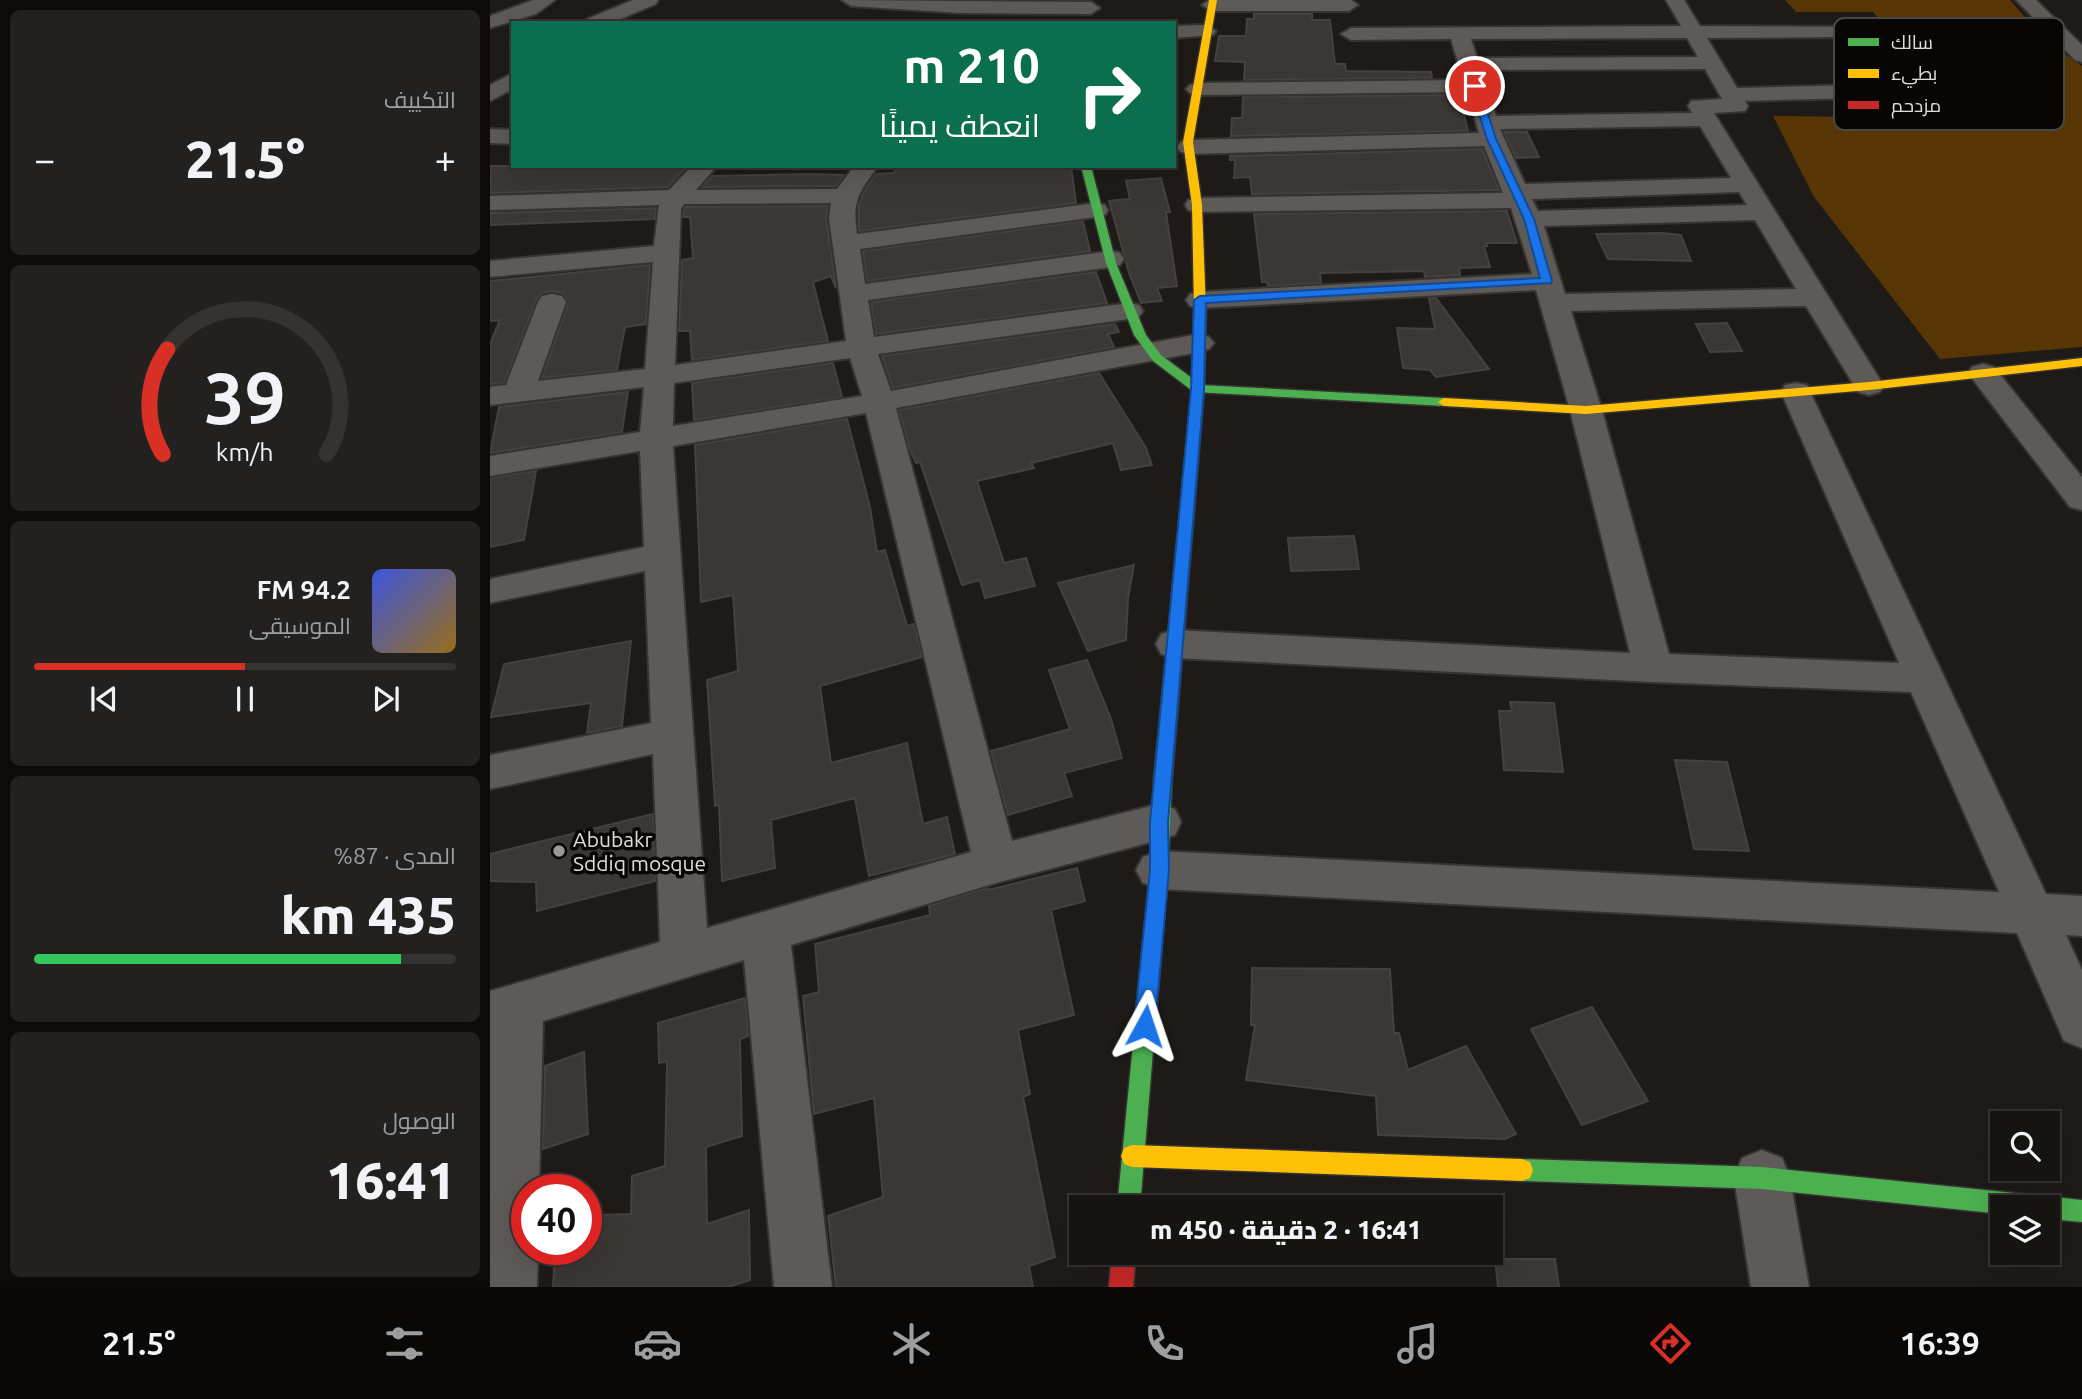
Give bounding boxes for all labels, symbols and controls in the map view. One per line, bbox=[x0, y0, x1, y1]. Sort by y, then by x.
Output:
legend bbox=[1834, 18, 2064, 130]
text: سالك bbox=[1891, 31, 1933, 53]
text: 210 m bbox=[903, 37, 1040, 92]
icon: right bbox=[1064, 49, 1155, 140]
pin bbox=[1445, 56, 1505, 116]
text: بطيء bbox=[1891, 62, 1937, 88]
icon: arrive bbox=[1456, 67, 1494, 105]
text: التكييف bbox=[384, 87, 456, 112]
text: مزدحم bbox=[1891, 94, 1941, 119]
text: انعطف يمينًا bbox=[879, 107, 1040, 143]
text: 21.5° bbox=[185, 130, 305, 188]
text: − bbox=[34, 138, 55, 180]
text: + bbox=[435, 138, 456, 180]
text: 39 bbox=[204, 357, 286, 439]
text: km/h bbox=[216, 438, 274, 466]
text: 94.2 FM bbox=[257, 575, 351, 604]
text: الموسيقى bbox=[249, 613, 351, 638]
icon: previous bbox=[85, 680, 123, 718]
icon: pause bbox=[226, 680, 264, 718]
icon: next bbox=[367, 680, 405, 718]
place label: Abubakr Sddiq mosque bbox=[573, 827, 706, 875]
text: المدى · 87% bbox=[334, 843, 456, 868]
marker: Abubakr Sddiq mosque bbox=[551, 843, 567, 859]
text: 435 km bbox=[281, 886, 456, 944]
position arrow bbox=[1108, 989, 1182, 1063]
text: الوصول bbox=[383, 1108, 456, 1133]
map controls bbox=[1990, 1111, 2060, 1265]
button: search bbox=[1990, 1111, 2060, 1181]
text: 16:41 bbox=[326, 1151, 456, 1209]
speed limit sign: 40 bbox=[511, 1174, 602, 1265]
button: layers bbox=[1990, 1195, 2060, 1265]
text: 16:41 · 2 دقيقة · 450 m bbox=[1150, 1215, 1422, 1244]
icon: filters bbox=[380, 1319, 429, 1368]
icon: car bbox=[633, 1319, 682, 1368]
icon: climate bbox=[887, 1319, 936, 1368]
icon: phone bbox=[1140, 1319, 1189, 1368]
icon: music bbox=[1393, 1319, 1442, 1368]
icon: directions bbox=[1646, 1319, 1695, 1368]
text: 21.5° bbox=[102, 1325, 176, 1361]
text: 16:39 bbox=[1900, 1325, 1980, 1361]

